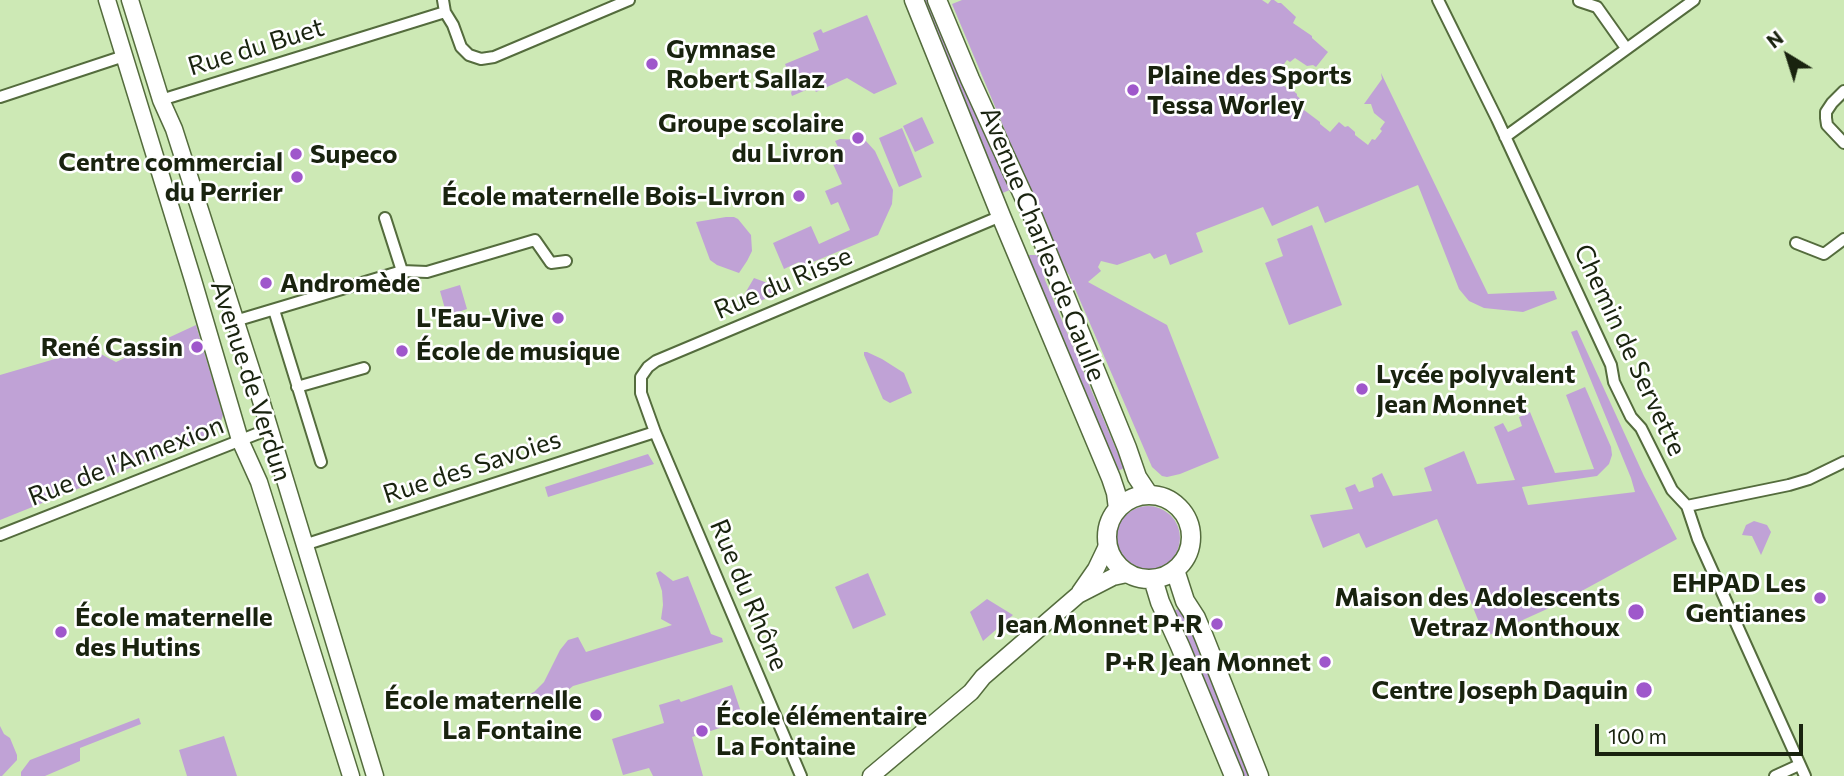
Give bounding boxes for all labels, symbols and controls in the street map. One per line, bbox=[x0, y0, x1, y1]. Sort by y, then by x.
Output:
street label: Rue du Buet bbox=[184, 12, 328, 82]
north arrow bbox=[1753, 21, 1823, 91]
text: N bbox=[1762, 26, 1787, 53]
place label: Gymnase Robert Sallaz bbox=[666, 33, 825, 94]
marker: Gymnase Robert Sallaz bbox=[644, 56, 660, 72]
place label: Plaine des Sports Tessa Worley bbox=[1147, 59, 1352, 120]
marker: Plaine des Sports Tessa Worley bbox=[1125, 82, 1141, 98]
street label: Avenue Charles de Gaulle bbox=[974, 102, 1112, 386]
place label: Groupe scolaire du Livron bbox=[658, 107, 844, 168]
marker: Groupe scolaire du Livron bbox=[850, 130, 866, 146]
place label: Supeco bbox=[310, 138, 398, 170]
place label: Centre commercial du Perrier bbox=[58, 146, 283, 208]
marker: Supeco bbox=[288, 146, 304, 162]
marker: Centre commercial du Perrier bbox=[289, 169, 305, 185]
place label: École maternelle Bois-Livron bbox=[442, 180, 785, 212]
marker: École maternelle Bois-Livron bbox=[791, 188, 807, 204]
street label: Chemin de Servette bbox=[1567, 239, 1693, 461]
street label: Rue du Risse bbox=[710, 240, 856, 326]
place label: Andromède bbox=[280, 267, 420, 299]
marker: Andromède bbox=[258, 275, 274, 291]
street label: Avenue de Verdun bbox=[204, 277, 298, 485]
place label: L'Eau-Vive bbox=[416, 302, 544, 334]
marker: L'Eau-Vive bbox=[550, 310, 566, 326]
place label: René Cassin bbox=[41, 331, 183, 363]
place label: École de musique bbox=[416, 335, 620, 367]
marker: René Cassin bbox=[189, 339, 205, 355]
marker: École de musique bbox=[394, 343, 410, 359]
place label: Lycée polyvalent Jean Monnet bbox=[1376, 358, 1575, 420]
marker: Lycée polyvalent Jean Monnet bbox=[1354, 381, 1370, 397]
street label: Rue de l'Annexion bbox=[24, 409, 228, 513]
street label: Rue des Savoies bbox=[379, 424, 565, 510]
street label: Rue du Rhône bbox=[703, 515, 795, 675]
place label: EHPAD Les Gentianes bbox=[1672, 567, 1806, 628]
place label: Maison des Adolescents Vetraz Monthoux bbox=[1335, 581, 1620, 642]
marker: EHPAD Les Gentianes bbox=[1812, 590, 1828, 606]
place label: École maternelle des Hutins bbox=[75, 601, 273, 662]
marker: Maison des Adolescents Vetraz Monthoux bbox=[1626, 602, 1646, 622]
place label: Jean Monnet P+R bbox=[997, 608, 1203, 640]
marker: Jean Monnet P+R bbox=[1209, 616, 1225, 632]
marker: École maternelle des Hutins bbox=[53, 624, 69, 640]
place label: P+R Jean Monnet bbox=[1105, 646, 1311, 678]
marker: P+R Jean Monnet bbox=[1317, 654, 1333, 670]
place label: Centre Joseph Daquin bbox=[1372, 674, 1628, 706]
marker: Centre Joseph Daquin bbox=[1634, 680, 1654, 700]
place label: École maternelle La Fontaine bbox=[384, 684, 582, 746]
place label: École élémentaire La Fontaine bbox=[716, 700, 927, 762]
marker: École maternelle La Fontaine bbox=[588, 707, 604, 723]
scale bar bbox=[1599, 710, 1807, 754]
marker: École élémentaire La Fontaine bbox=[694, 723, 710, 739]
text: 100 m bbox=[1608, 723, 1667, 748]

